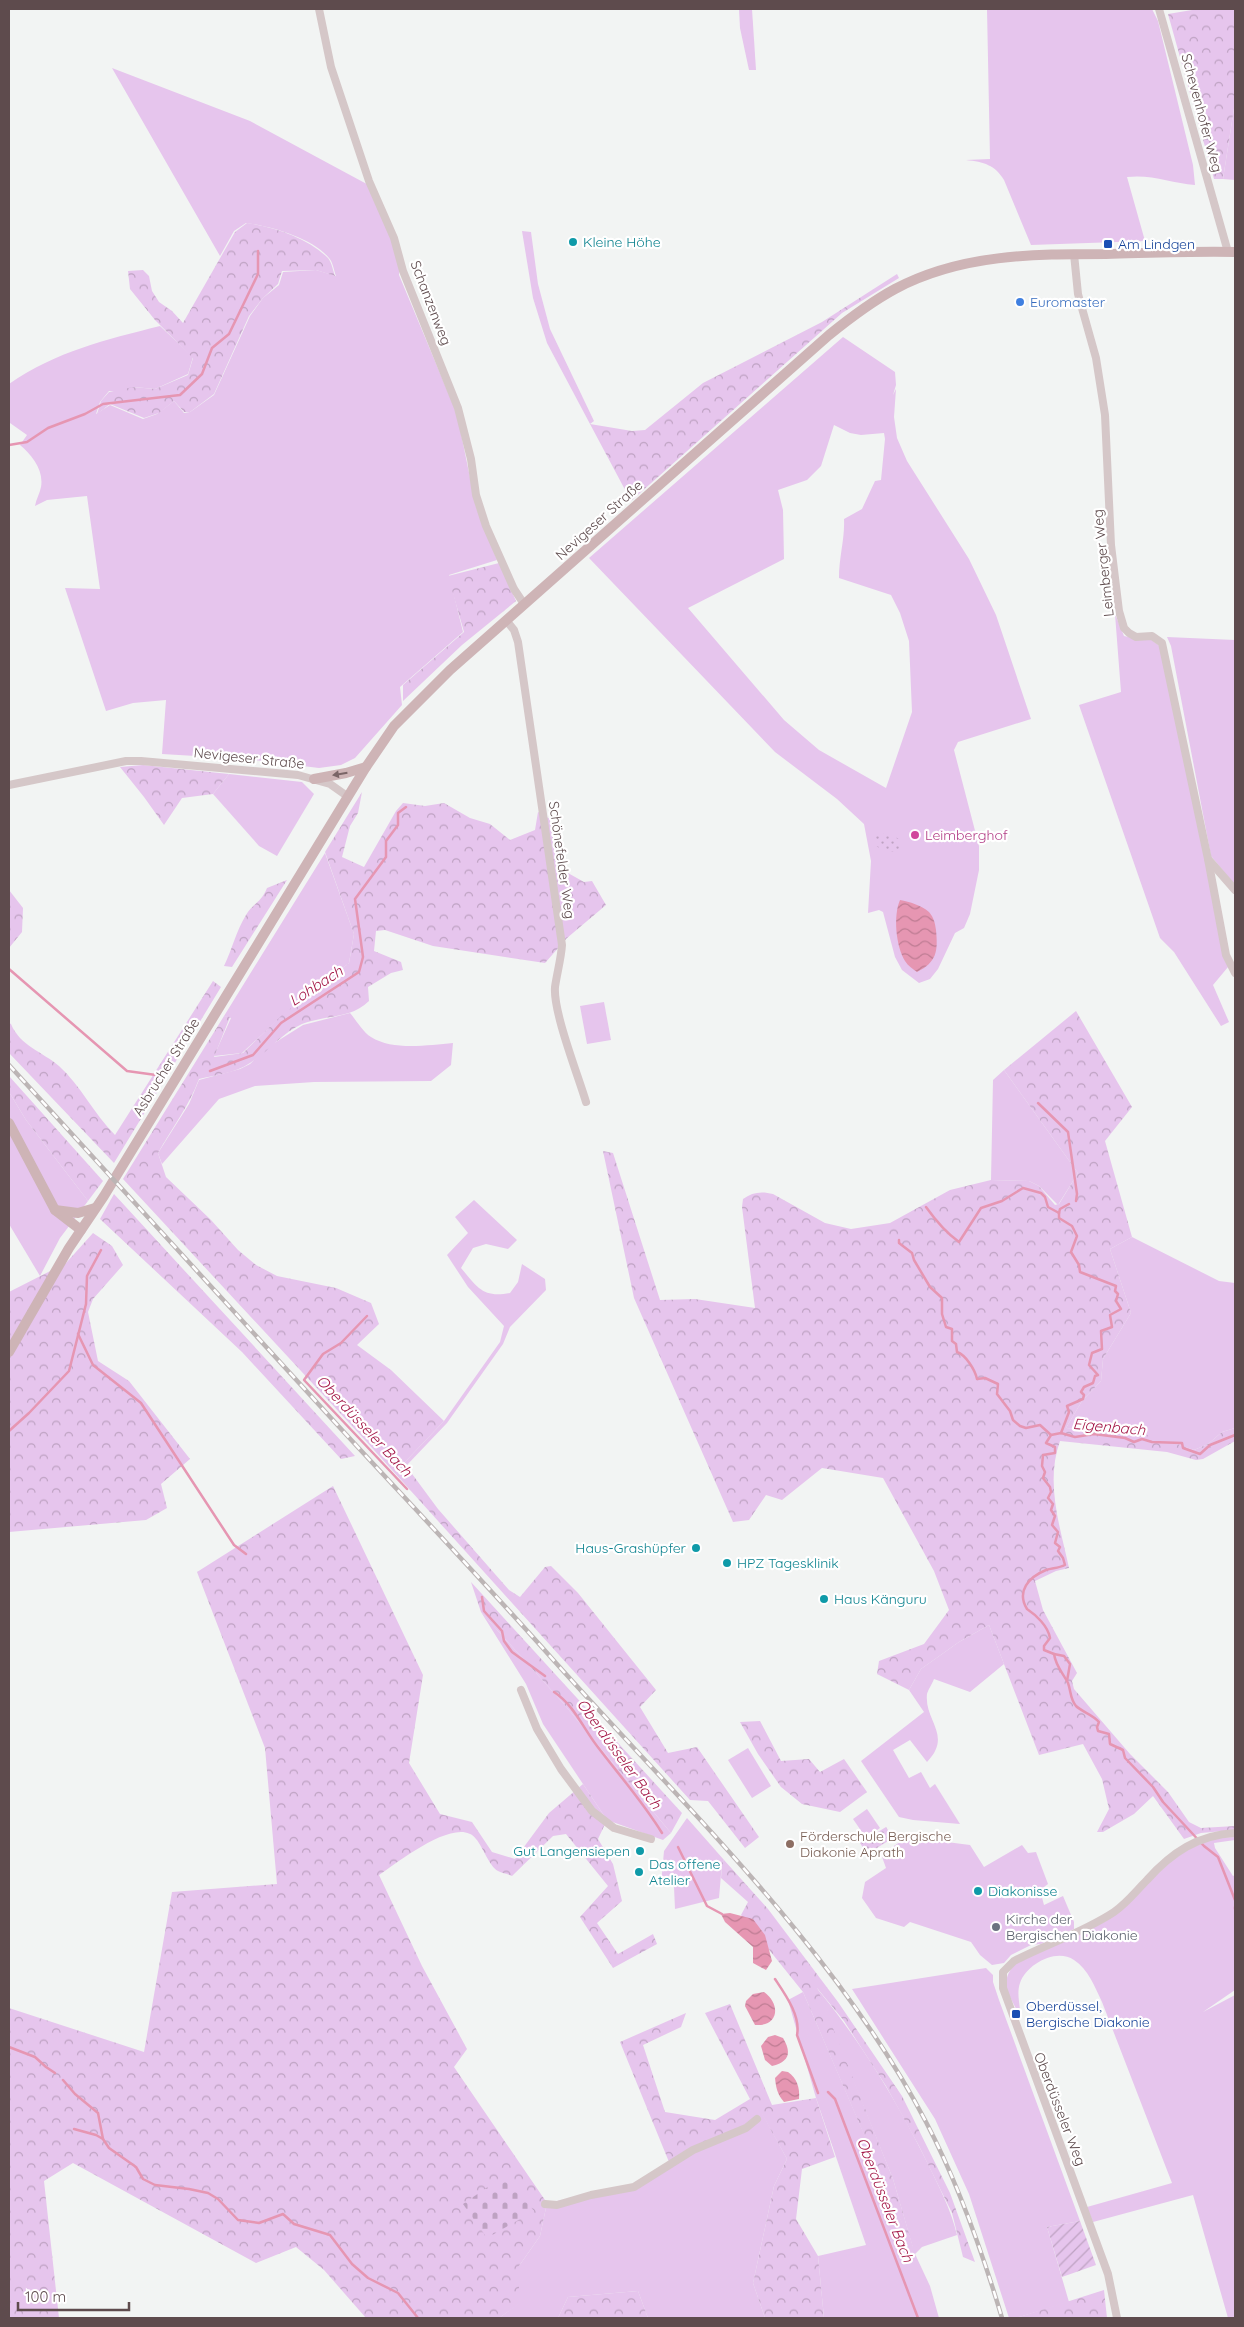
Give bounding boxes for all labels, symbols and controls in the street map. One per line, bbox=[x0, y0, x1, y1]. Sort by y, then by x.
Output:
street label: Schevenhofer Weg bbox=[1177, 52, 1227, 174]
place label: Kleine Höhe bbox=[583, 233, 661, 251]
place label: Am Lindgen bbox=[1118, 235, 1195, 253]
marker: Kleine Höhe bbox=[567, 236, 579, 248]
marker: Am Lindgen bbox=[1102, 238, 1114, 250]
street label: Schanzenweg bbox=[407, 258, 455, 348]
place label: Euromaster bbox=[1030, 293, 1106, 311]
marker: Euromaster bbox=[1014, 296, 1026, 308]
street label: Nevigeser Straße bbox=[552, 476, 646, 564]
street label: Leimberger Weg bbox=[1088, 508, 1118, 618]
street label: Nevigeser Straße bbox=[193, 743, 305, 773]
one-way arrow bbox=[332, 770, 348, 778]
street label: Schönefelder Weg bbox=[545, 800, 579, 920]
place label: Leimberghof bbox=[925, 826, 1008, 844]
marker: Leimberghof bbox=[909, 829, 921, 841]
water label: Lohbach bbox=[285, 961, 346, 1010]
street label: Asbrucher Straße bbox=[129, 1014, 203, 1119]
water label: Oberdüsseler Bach bbox=[313, 1371, 417, 1481]
water label: Eigenbach bbox=[1072, 1414, 1146, 1439]
place label: Haus-Grashüpfer bbox=[575, 1539, 687, 1557]
marker: Haus-Grashüpfer bbox=[690, 1542, 702, 1554]
place label: HPZ Tagesklinik bbox=[737, 1554, 839, 1572]
marker: HPZ Tagesklinik bbox=[721, 1557, 733, 1569]
place label: Haus Känguru bbox=[834, 1590, 927, 1608]
marker: Haus Känguru bbox=[818, 1593, 830, 1605]
water label: Oberdüsseler Bach bbox=[573, 1695, 666, 1813]
place label: Förderschule Bergische Diakonie Aprath bbox=[800, 1827, 951, 1861]
marker: Förderschule Bergische Diakonie Aprath bbox=[784, 1838, 796, 1850]
place label: Gut Langensiepen bbox=[513, 1842, 630, 1860]
marker: Gut Langensiepen bbox=[634, 1845, 646, 1857]
place label: Das offene Atelier bbox=[649, 1855, 720, 1889]
marker: Das offene Atelier bbox=[633, 1866, 645, 1878]
place label: Diakonisse bbox=[988, 1882, 1057, 1900]
marker: Diakonisse bbox=[972, 1885, 984, 1897]
place label: Kirche der Bergischen Diakonie bbox=[1006, 1910, 1138, 1944]
marker: Kirche der Bergischen Diakonie bbox=[990, 1921, 1002, 1933]
place label: Oberdüssel, Bergische Diakonie bbox=[1026, 1997, 1150, 2031]
marker: Oberdüssel, Bergische Diakonie bbox=[1010, 2008, 1022, 2020]
street label: Oberdüsseler Weg bbox=[1030, 2050, 1090, 2168]
water label: Oberdüsseler Bach bbox=[853, 2135, 918, 2265]
scale bar bbox=[18, 2280, 129, 2312]
text: 100 m bbox=[25, 2287, 66, 2306]

